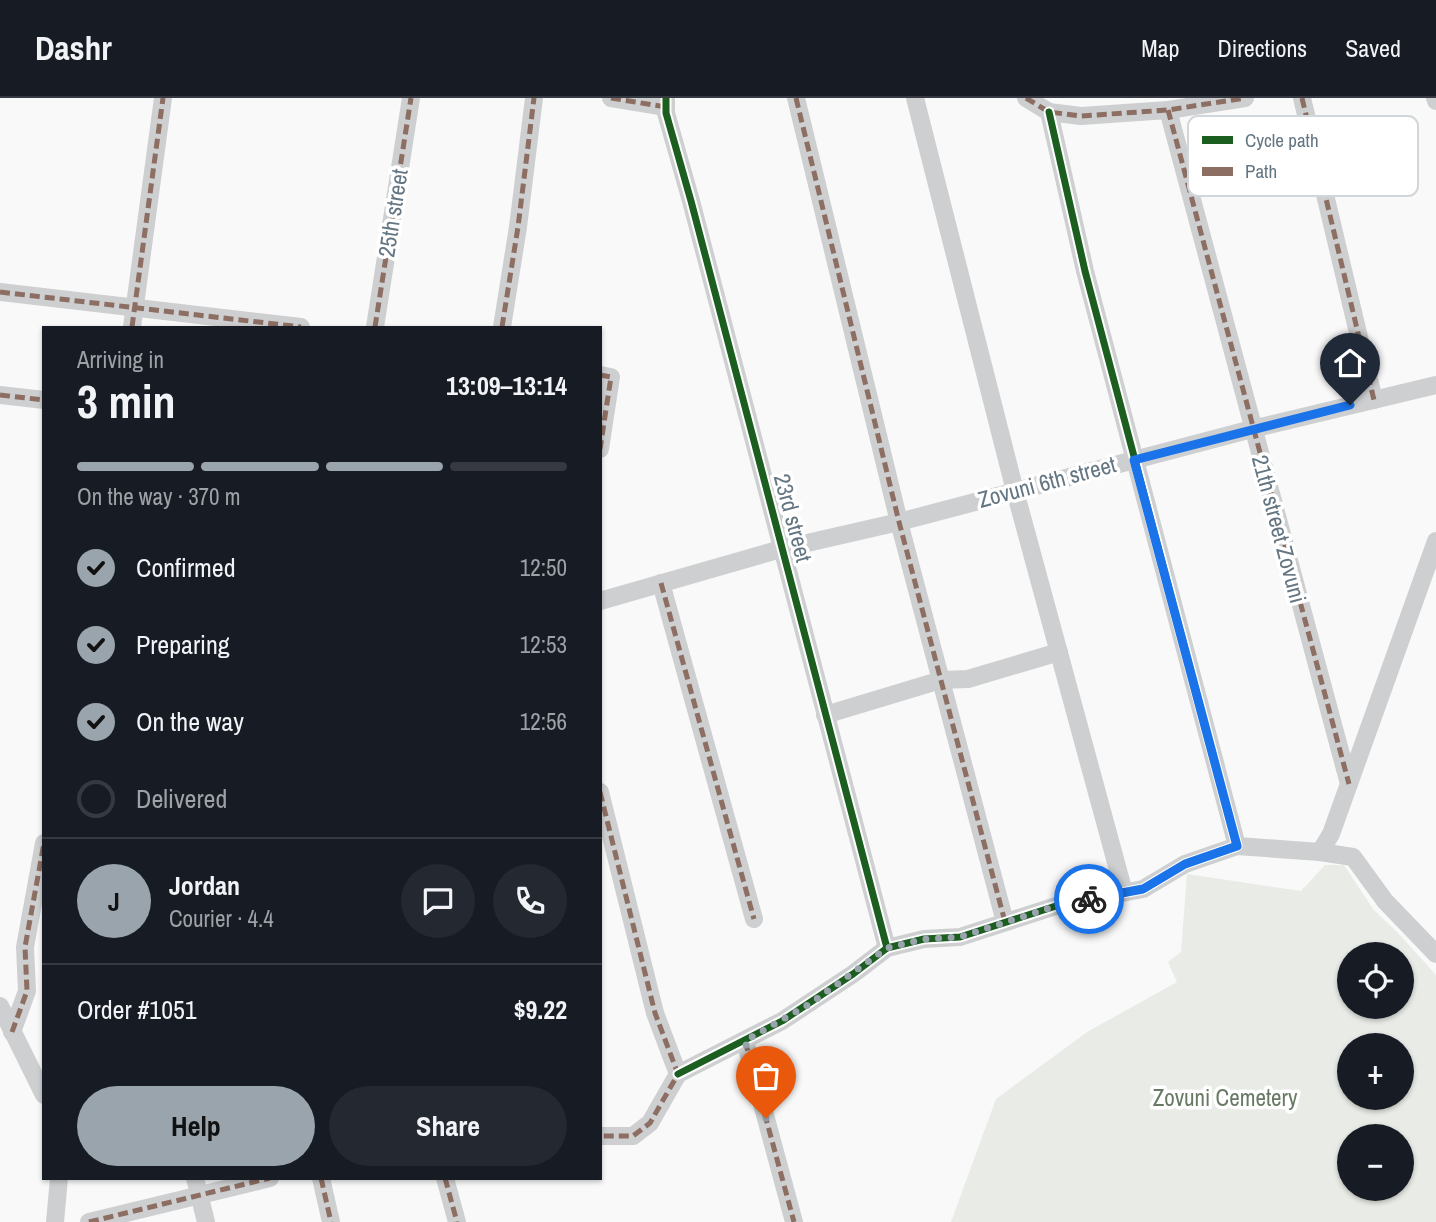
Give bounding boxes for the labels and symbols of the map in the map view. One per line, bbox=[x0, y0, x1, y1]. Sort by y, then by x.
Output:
legend bbox=[1188, 116, 1418, 196]
text: Cycle path bbox=[1245, 127, 1319, 153]
text: Path bbox=[1245, 158, 1277, 184]
street label: 25th street bbox=[370, 166, 415, 259]
pin bbox=[1320, 333, 1380, 405]
street label: Zovuni 6th street bbox=[974, 448, 1119, 515]
street label: 21th street Zovuni bbox=[1245, 451, 1314, 606]
street label: 23rd street bbox=[767, 470, 820, 565]
courier bbox=[1054, 864, 1124, 934]
pin bbox=[736, 1046, 796, 1118]
park label: Zovuni Cemetery bbox=[1153, 1082, 1298, 1113]

